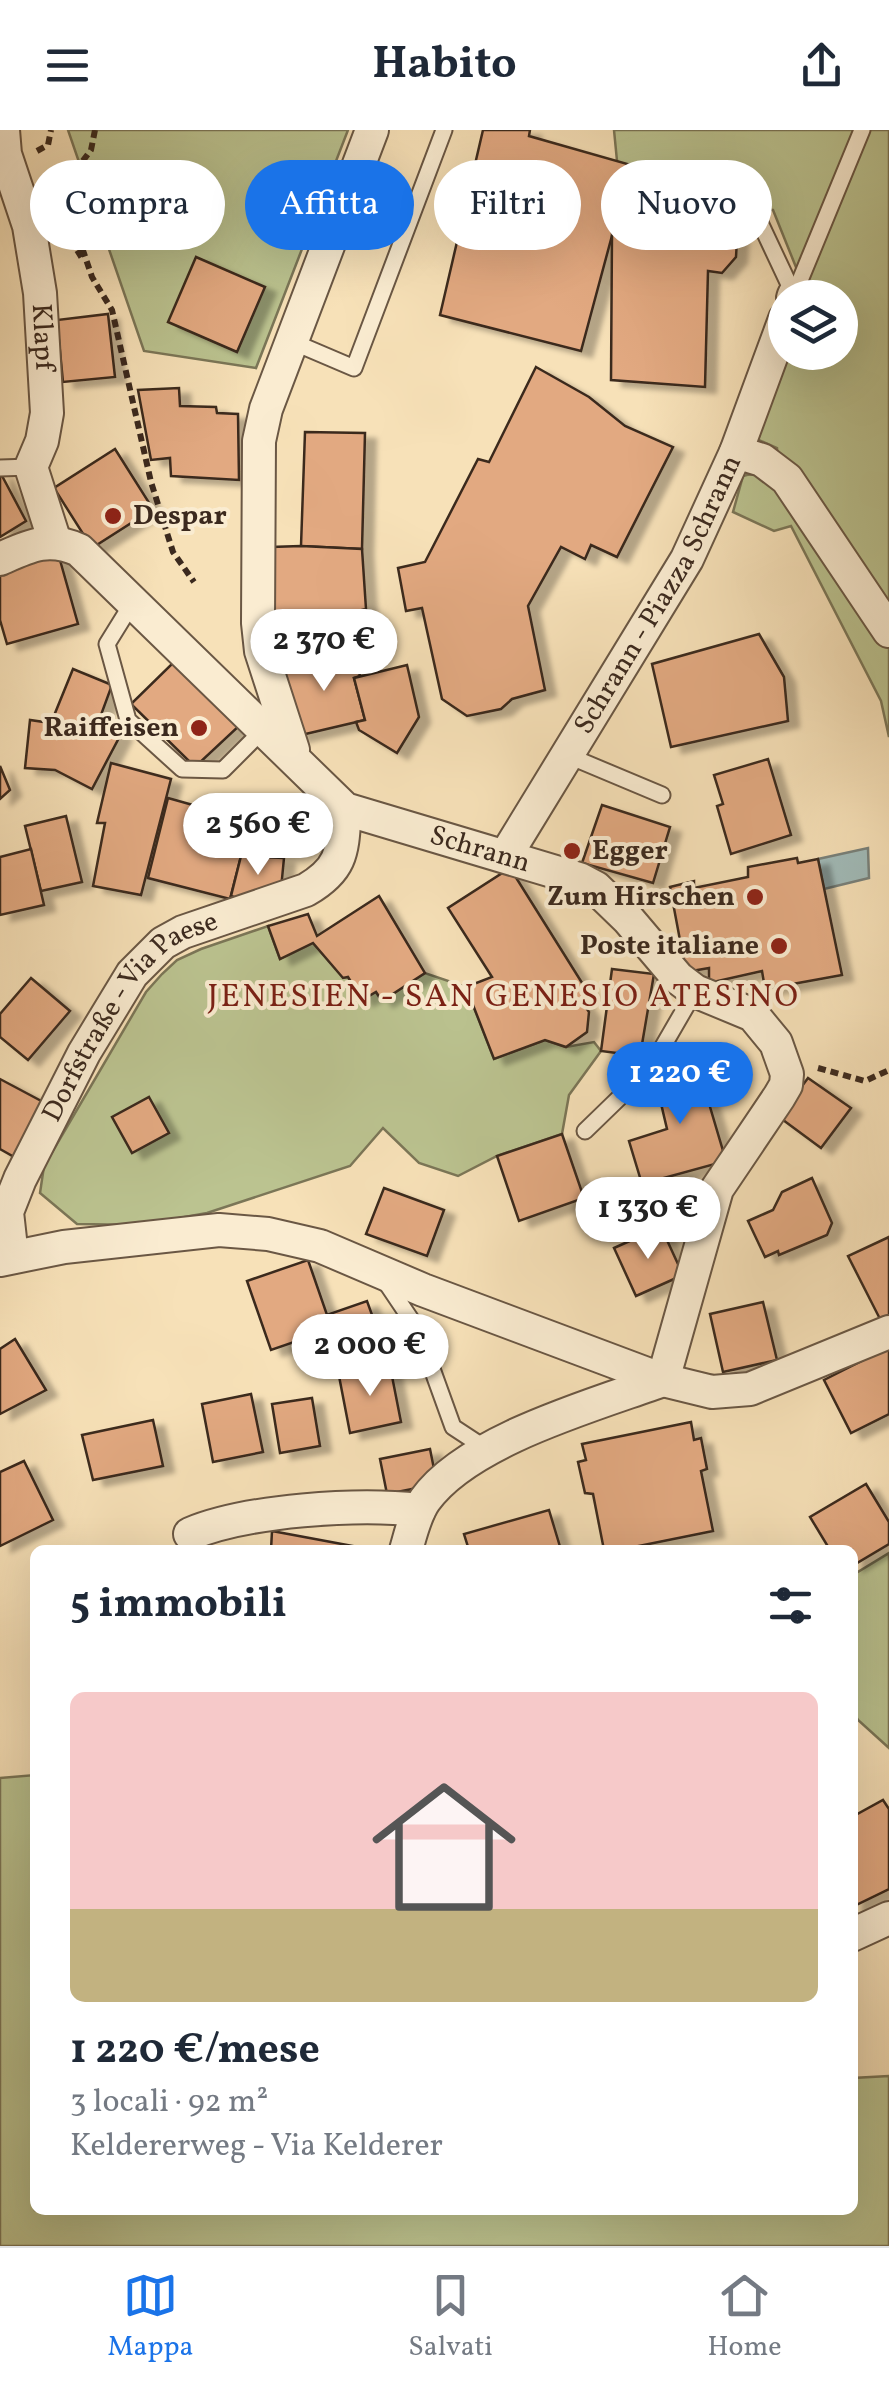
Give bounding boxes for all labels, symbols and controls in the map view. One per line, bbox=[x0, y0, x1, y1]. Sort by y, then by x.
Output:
text: Habito bbox=[372, 34, 517, 97]
icon: menu bbox=[40, 38, 95, 93]
icon: share bbox=[794, 38, 849, 93]
chip: Compra bbox=[30, 160, 225, 250]
chip: Affitta bbox=[245, 160, 414, 250]
chip: Filtri bbox=[434, 160, 581, 250]
chip: Nuovo bbox=[601, 160, 772, 250]
map controls bbox=[768, 280, 858, 370]
button: layers bbox=[768, 280, 858, 370]
street label: Klapf bbox=[21, 303, 64, 374]
street label: Schrann - Piazza Schrann bbox=[565, 449, 751, 742]
place label: Despar bbox=[133, 497, 227, 536]
marker: Despar bbox=[102, 505, 124, 527]
pin: 2 370 € bbox=[232, 609, 416, 694]
text: 2 370 € bbox=[272, 619, 376, 663]
place label: Raiffeisen bbox=[43, 709, 179, 748]
marker: Raiffeisen bbox=[188, 717, 210, 739]
pin: 2 560 € bbox=[166, 793, 350, 878]
text: 2 560 € bbox=[205, 803, 311, 847]
street label: Schrann bbox=[425, 816, 535, 883]
place label: Egger bbox=[592, 832, 668, 871]
marker: Egger bbox=[561, 840, 583, 862]
place label: Zum Hirschen bbox=[547, 878, 735, 917]
marker: Zum Hirschen bbox=[744, 886, 766, 908]
street label: Dorfstraße - Via Paese bbox=[33, 902, 223, 1129]
place label: Poste italiane bbox=[580, 927, 759, 966]
marker: Poste italiane bbox=[768, 935, 790, 957]
district label: JENESIEN - SAN GENESIO ATESINO bbox=[208, 976, 800, 1020]
pin: 1 220 € bbox=[588, 1042, 772, 1127]
text: 1 220 € bbox=[629, 1052, 731, 1096]
pin: 1 330 € bbox=[556, 1177, 740, 1262]
text: 1 330 € bbox=[597, 1187, 699, 1231]
pin: 2 000 € bbox=[278, 1314, 462, 1399]
text: 2 000 € bbox=[314, 1324, 426, 1368]
text: 5 immobili bbox=[70, 1576, 287, 1635]
icon: filters bbox=[763, 1578, 818, 1633]
icon: home bbox=[354, 1757, 534, 1937]
text: 1 220 €/mese bbox=[70, 2022, 320, 2081]
text: 3 locali · 92 m² bbox=[70, 2081, 268, 2125]
text: Keldererweg - Via Kelderer bbox=[70, 2125, 443, 2169]
tab: Mappa bbox=[107, 2268, 193, 2367]
tab: Salvati bbox=[408, 2268, 493, 2367]
tab: Home bbox=[708, 2268, 782, 2367]

